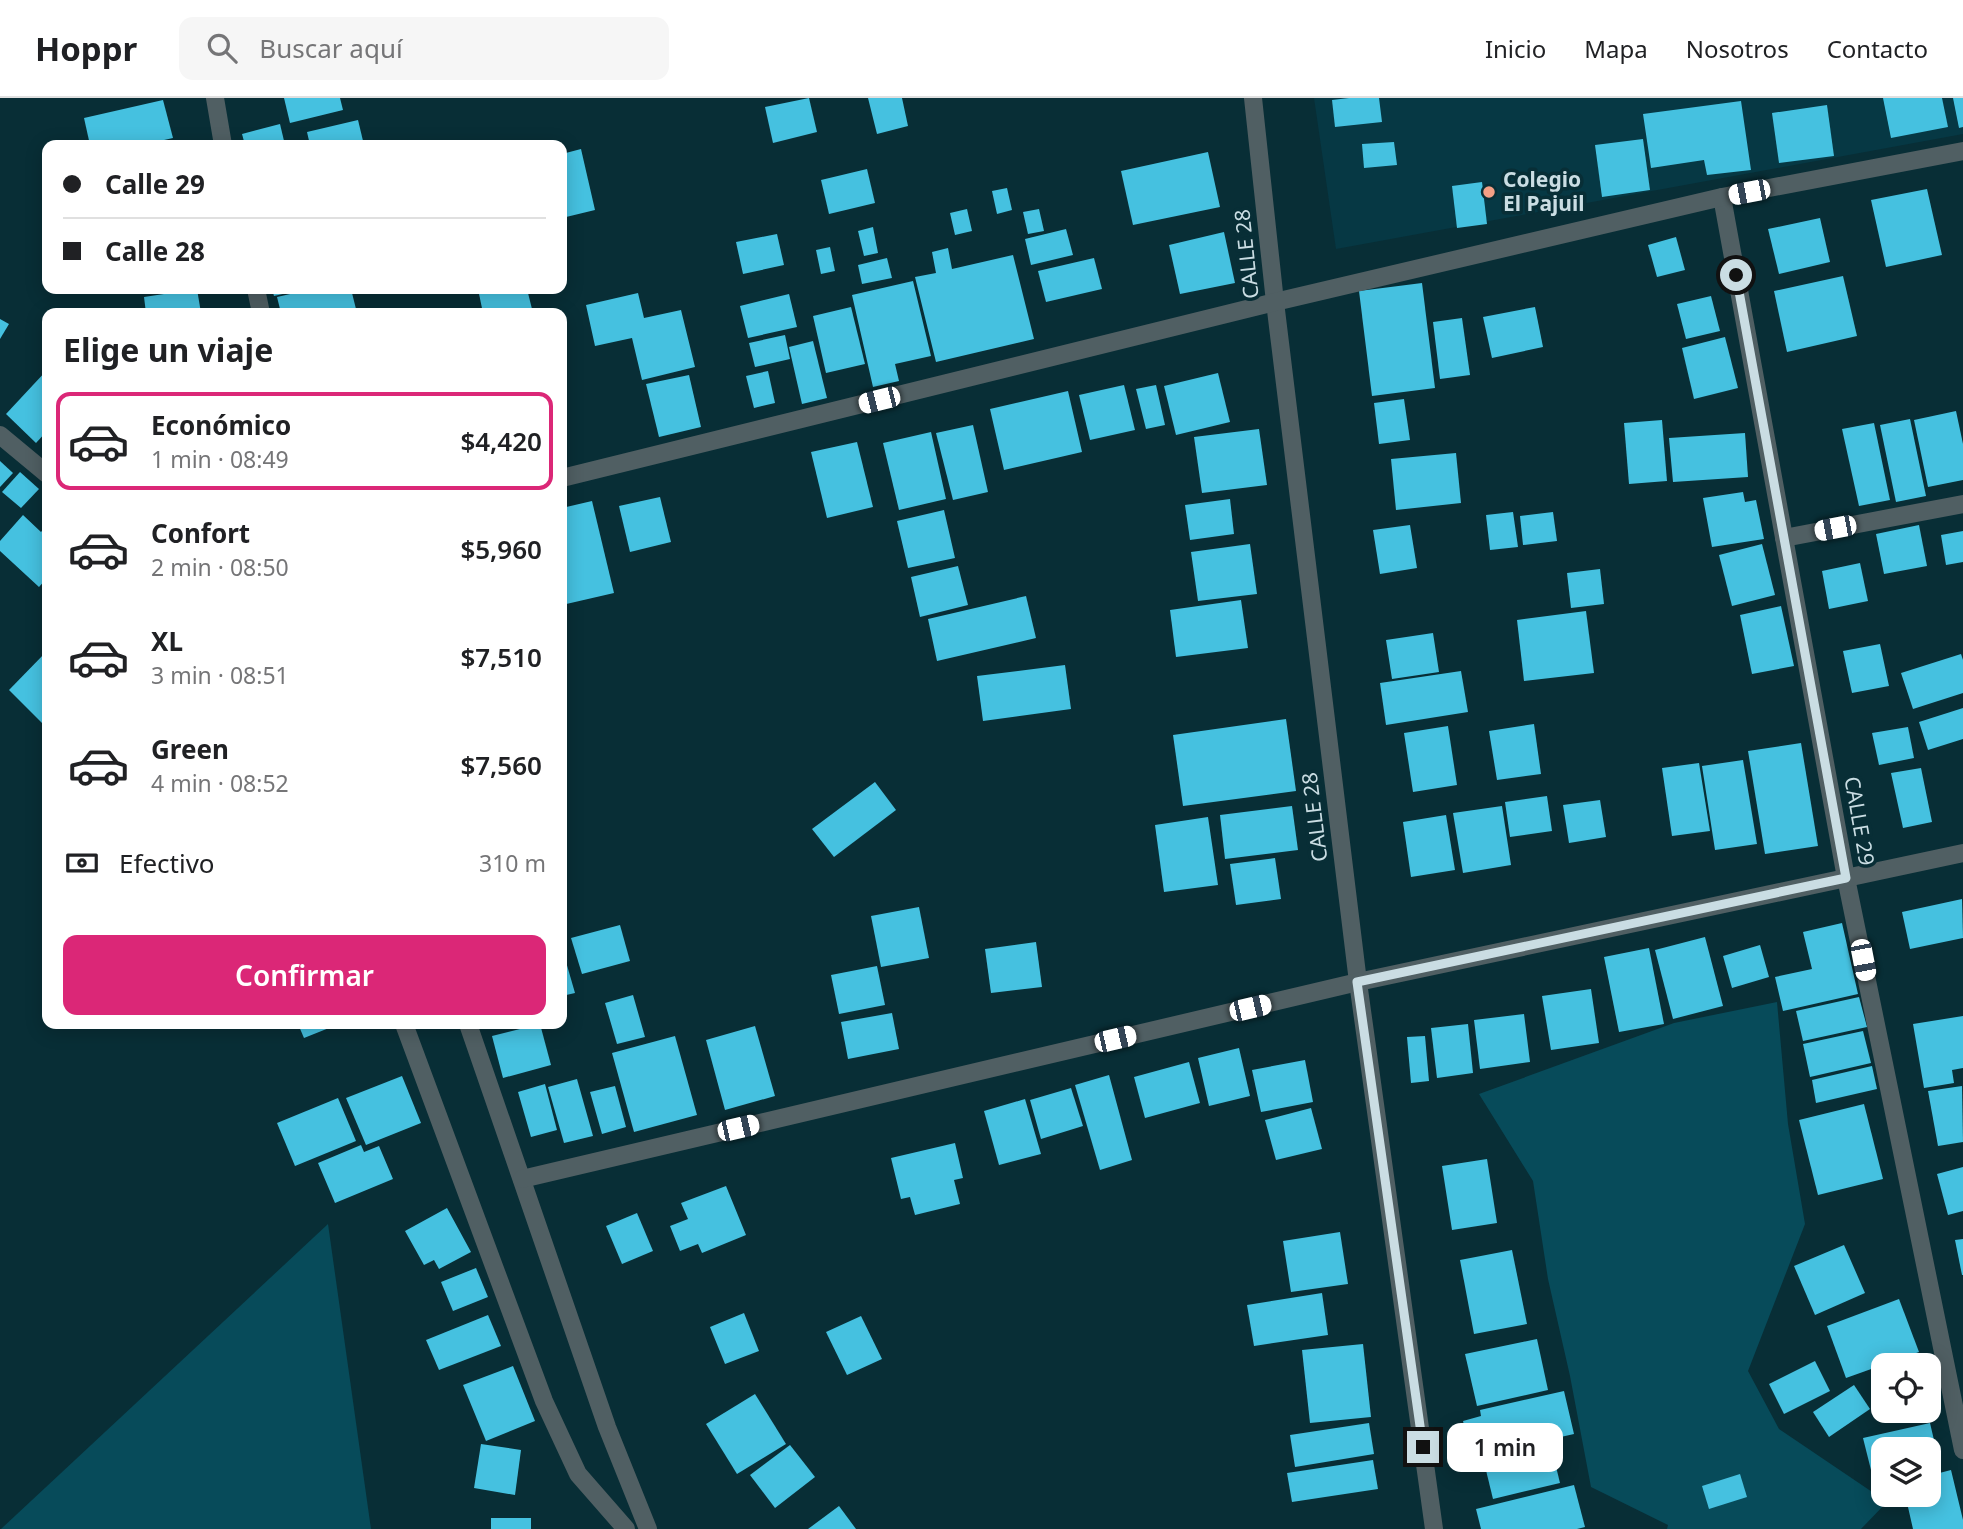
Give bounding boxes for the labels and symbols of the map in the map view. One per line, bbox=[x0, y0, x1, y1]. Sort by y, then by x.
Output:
place label: Colegio El Pajuil bbox=[1503, 165, 1585, 217]
car bbox=[1727, 178, 1772, 206]
marker: Colegio El Pajuil bbox=[1481, 184, 1497, 200]
street label: CALLE 28 bbox=[1227, 208, 1265, 300]
route start bbox=[1720, 259, 1752, 291]
car bbox=[857, 385, 902, 415]
car bbox=[1813, 514, 1858, 542]
street label: CALLE 28 bbox=[1295, 771, 1333, 863]
street label: CALLE 29 bbox=[1838, 774, 1882, 868]
car bbox=[1849, 937, 1878, 983]
car bbox=[1228, 993, 1273, 1023]
car bbox=[1093, 1024, 1138, 1054]
car bbox=[716, 1113, 761, 1143]
callout: 1 min bbox=[1448, 1422, 1563, 1472]
route end bbox=[1407, 1431, 1439, 1463]

